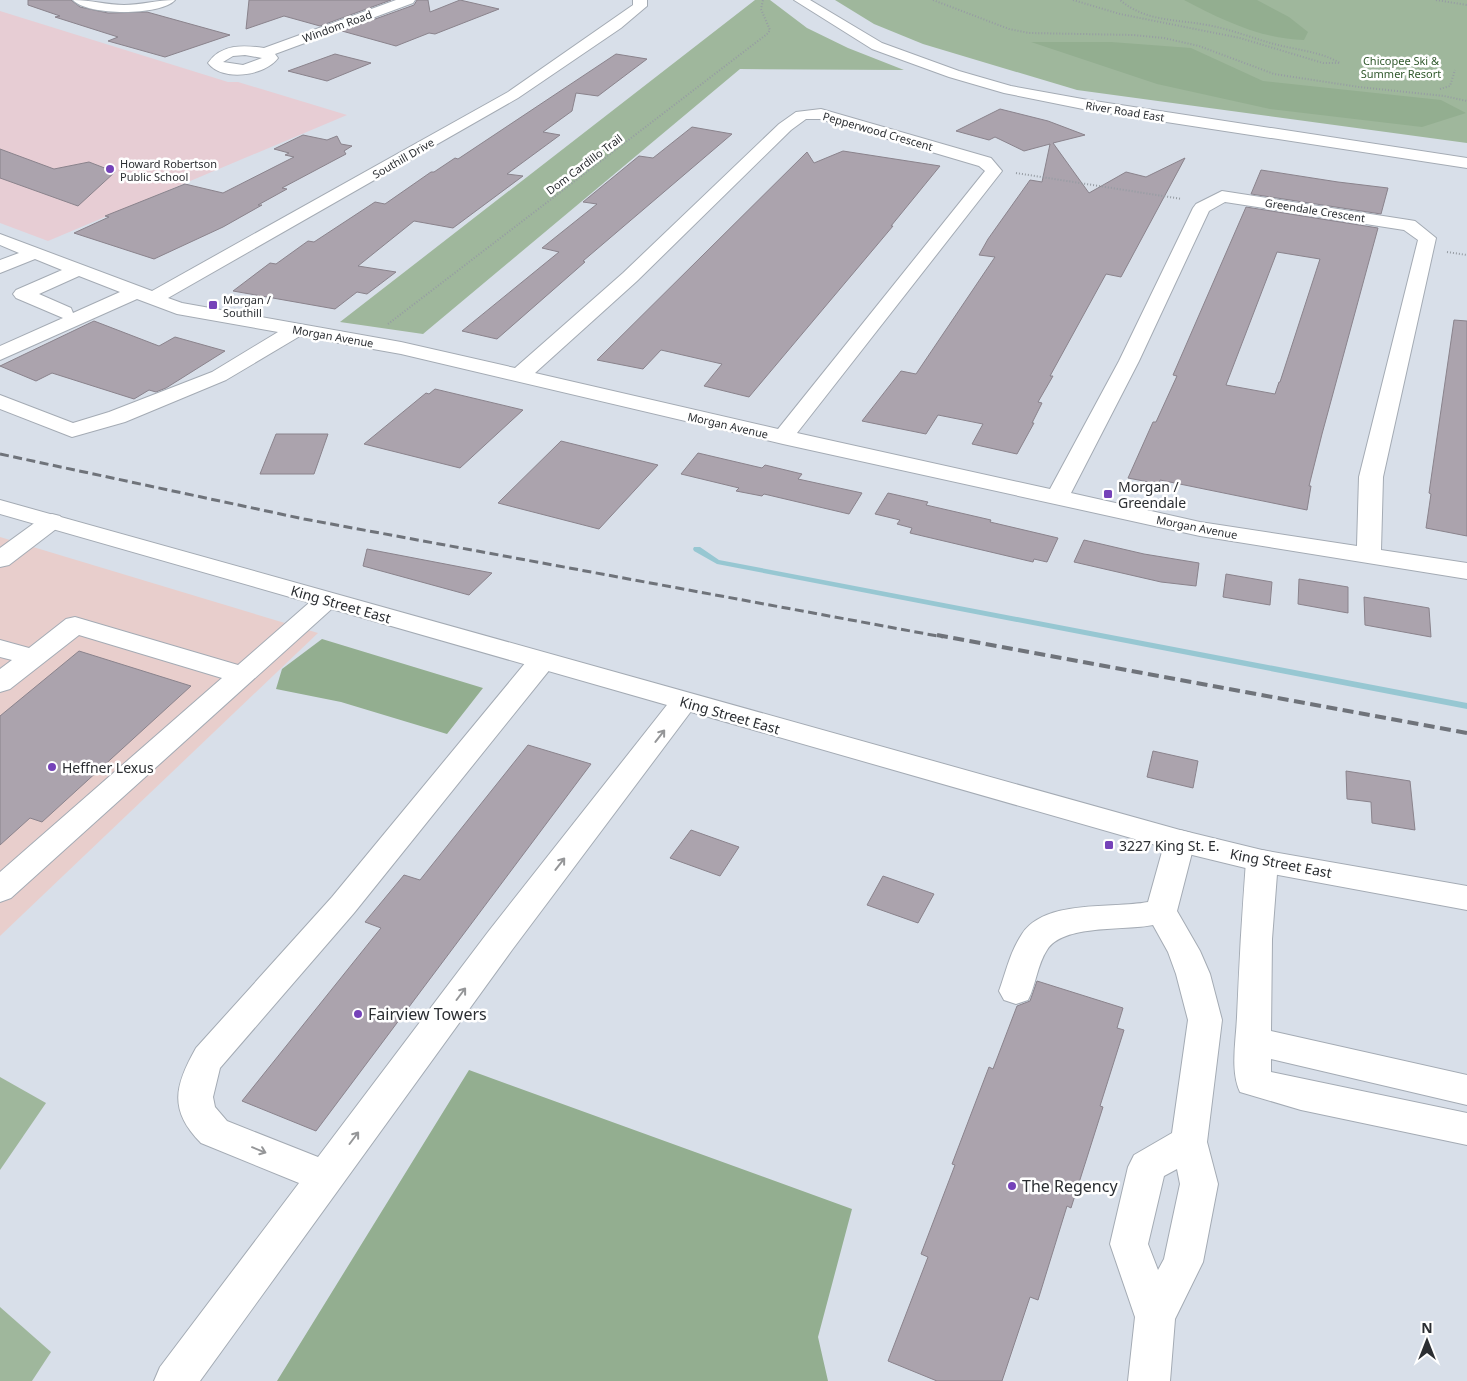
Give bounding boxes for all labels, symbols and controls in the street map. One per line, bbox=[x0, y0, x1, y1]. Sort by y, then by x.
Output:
street label: Windom Road bbox=[300, 6, 374, 46]
park label: Chicopee Ski & Summer Resort bbox=[1361, 53, 1441, 81]
street label: River Road East bbox=[1084, 97, 1166, 125]
street label: Pepperwood Crescent bbox=[821, 108, 935, 154]
street label: Dom Cardillo Trail bbox=[543, 130, 625, 198]
street label: Southill Drive bbox=[369, 134, 437, 182]
place label: Howard Robertson Public School bbox=[120, 156, 217, 184]
marker: Howard Robertson Public School bbox=[104, 163, 116, 175]
street label: Greendale Crescent bbox=[1264, 195, 1366, 225]
place label: Morgan / Southill bbox=[223, 292, 271, 320]
marker: Morgan / Southill bbox=[207, 299, 219, 311]
street label: Morgan Avenue bbox=[291, 321, 375, 351]
street label: Morgan Avenue bbox=[686, 408, 770, 442]
place label: Morgan / Greendale bbox=[1118, 477, 1186, 512]
marker: Morgan / Greendale bbox=[1102, 488, 1114, 500]
street label: Morgan Avenue bbox=[1155, 512, 1239, 542]
street label: King Street East bbox=[289, 581, 393, 627]
street label: King Street East bbox=[678, 692, 782, 738]
one-way arrow bbox=[654, 730, 665, 743]
place label: Heffner Lexus bbox=[62, 758, 154, 777]
marker: Heffner Lexus bbox=[46, 761, 58, 773]
place label: 3227 King St. E. bbox=[1119, 836, 1220, 855]
marker: 3227 King St. E. bbox=[1103, 839, 1115, 851]
street label: King Street East bbox=[1228, 844, 1334, 882]
one-way arrow bbox=[554, 858, 565, 871]
one-way arrow bbox=[456, 987, 466, 1001]
place label: Fairview Towers bbox=[368, 1003, 487, 1025]
marker: Fairview Towers bbox=[352, 1008, 364, 1020]
one-way arrow bbox=[349, 1131, 359, 1145]
one-way arrow bbox=[251, 1146, 266, 1156]
place label: The Regency bbox=[1022, 1175, 1118, 1197]
marker: The Regency bbox=[1006, 1180, 1018, 1192]
north arrow bbox=[1402, 1316, 1452, 1366]
text: N bbox=[1421, 1318, 1433, 1337]

